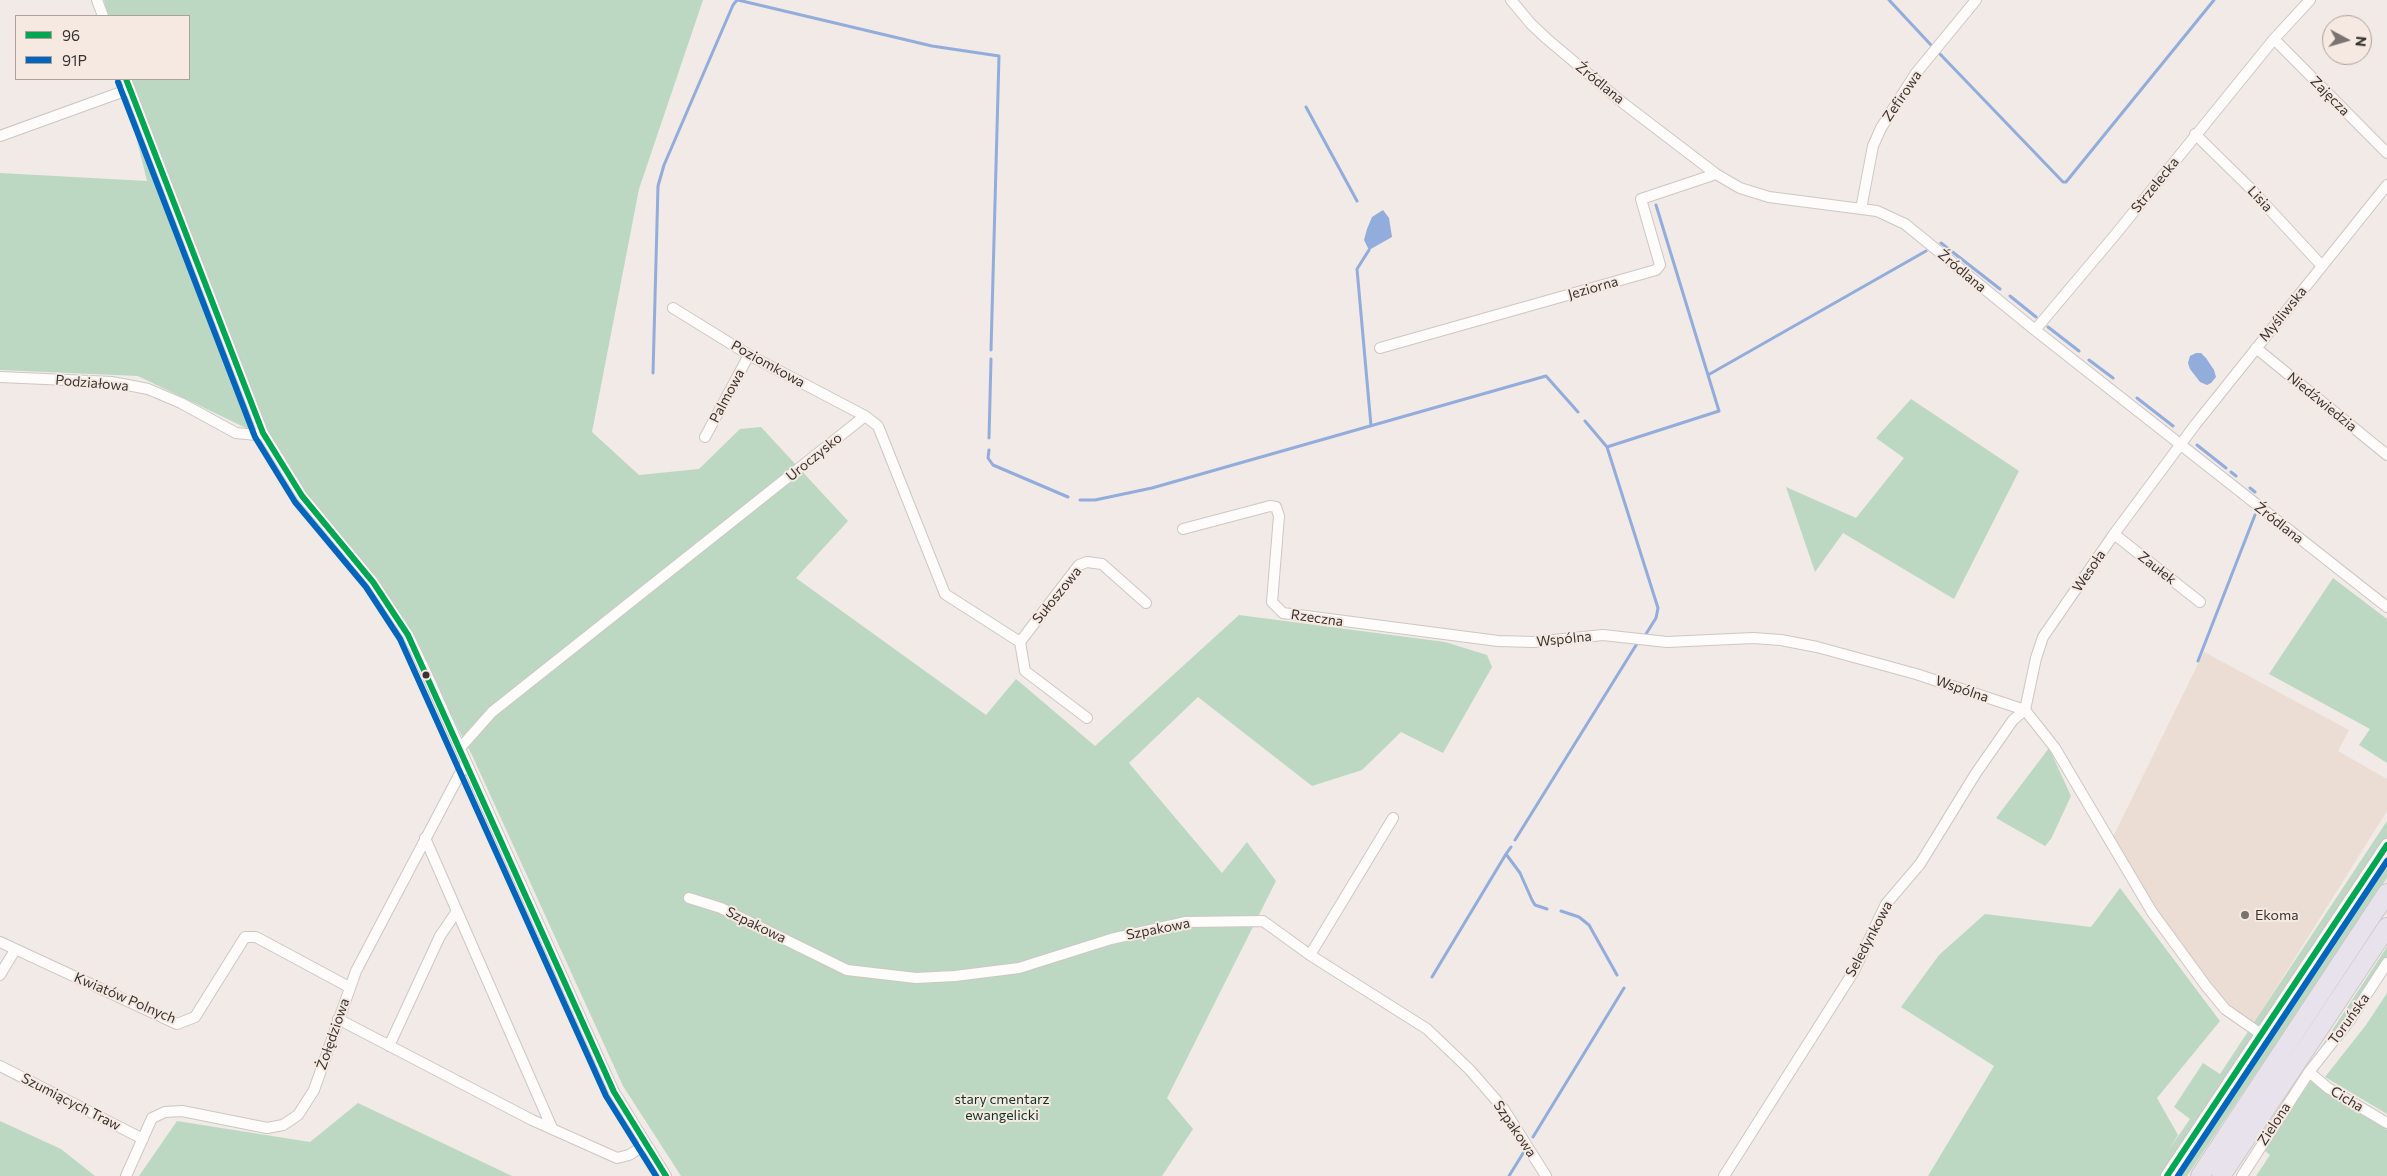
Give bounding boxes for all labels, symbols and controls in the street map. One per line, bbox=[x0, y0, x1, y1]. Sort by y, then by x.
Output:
legend bbox=[15, 15, 190, 80]
north arrow bbox=[2322, 15, 2372, 65]
text: 96 bbox=[62, 26, 80, 44]
text: N bbox=[2352, 35, 2370, 48]
text: 91P bbox=[62, 51, 87, 69]
street label: Źródlana bbox=[1572, 58, 1628, 108]
street label: Zefirowa bbox=[1879, 67, 1925, 125]
street label: Zajęcza bbox=[2307, 73, 2353, 119]
street label: Strzelecka bbox=[2128, 154, 2182, 216]
street label: Lisia bbox=[2244, 183, 2276, 215]
street label: Źródlana bbox=[1935, 246, 1989, 296]
street label: Jeziorna bbox=[1566, 273, 1620, 303]
street label: Myśliwska bbox=[2256, 283, 2310, 345]
street label: Poziomkowa bbox=[728, 337, 808, 391]
street label: Palmowa bbox=[706, 366, 748, 426]
street label: Niedźwiedzia bbox=[2284, 369, 2360, 435]
street label: Podziałowa bbox=[55, 371, 129, 395]
street label: Uroczysko bbox=[783, 429, 845, 485]
street label: Źródlana bbox=[2251, 499, 2307, 547]
street label: Wesoła bbox=[2069, 547, 2109, 595]
street label: Zaułek bbox=[2135, 548, 2179, 588]
street label: Sułoszowa bbox=[1029, 563, 1085, 627]
street label: Rzeczna bbox=[1290, 606, 1344, 630]
street label: Wspólna bbox=[1536, 628, 1592, 650]
unlabelled marker bbox=[421, 670, 431, 680]
street label: Wspólna bbox=[1933, 672, 1991, 706]
street label: Seledynkowa bbox=[1842, 898, 1896, 980]
street label: Szpakowa bbox=[723, 903, 789, 947]
place label: Ekoma bbox=[2255, 907, 2298, 923]
marker: Ekoma bbox=[2239, 909, 2251, 921]
street label: Szpakowa bbox=[1125, 915, 1191, 943]
street label: Kwiatów Polnych bbox=[72, 969, 178, 1027]
street label: Toruńska bbox=[2325, 990, 2373, 1048]
street label: Żołędziowa bbox=[313, 996, 353, 1072]
street label: Szumiących Traw bbox=[18, 1070, 124, 1134]
street label: Cicha bbox=[2327, 1083, 2367, 1115]
park label: stary cmentarz ewangelicki bbox=[954, 1091, 1050, 1124]
street label: Szpakowa bbox=[1490, 1098, 1540, 1160]
street label: Zielona bbox=[2254, 1099, 2294, 1149]

